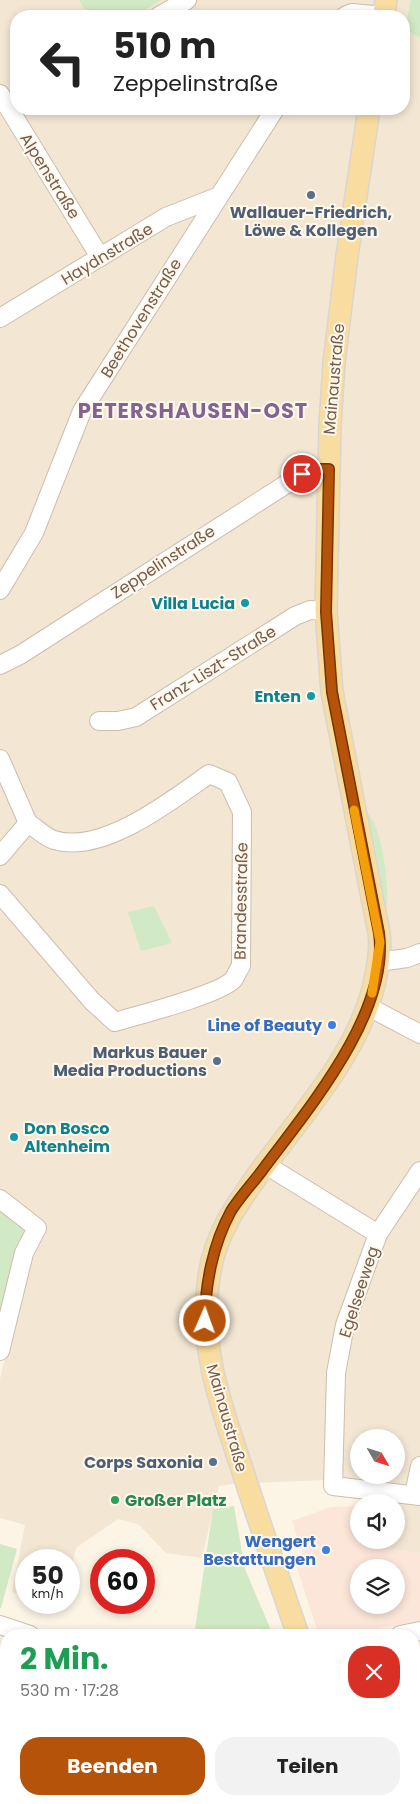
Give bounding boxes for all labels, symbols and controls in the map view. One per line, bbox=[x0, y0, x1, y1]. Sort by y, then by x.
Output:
text: 510 m bbox=[113, 21, 216, 70]
icon: left bbox=[30, 30, 95, 95]
text: Zeppelinstraße bbox=[113, 68, 278, 99]
street label: Alpenstraße bbox=[14, 129, 86, 223]
marker: Wallauer-Friedrich, Löwe & Kollegen bbox=[305, 189, 317, 201]
place label: Wallauer-Friedrich, Löwe & Kollegen bbox=[230, 201, 392, 242]
street label: Haydnstraße bbox=[57, 217, 157, 291]
street label: Beethovenstraße bbox=[95, 254, 187, 382]
street label: Mainaustraße bbox=[318, 322, 350, 436]
district label: PETERSHAUSEN-OST bbox=[78, 396, 308, 425]
pin bbox=[281, 453, 323, 495]
icon: arrive bbox=[288, 460, 316, 488]
street label: Zeppelinstraße bbox=[106, 520, 220, 604]
place label: Villa Lucia bbox=[151, 592, 235, 615]
marker: Villa Lucia bbox=[239, 597, 251, 609]
street label: Franz-Liszt-Straße bbox=[145, 620, 281, 716]
place label: Enten bbox=[254, 685, 301, 708]
marker: Enten bbox=[305, 690, 317, 702]
street label: Brandesstraße bbox=[228, 842, 254, 960]
place label: Line of Beauty bbox=[208, 1014, 323, 1037]
marker: Line of Beauty bbox=[326, 1019, 338, 1031]
place label: Markus Bauer Media Productions bbox=[53, 1041, 207, 1082]
marker: Markus Bauer Media Productions bbox=[211, 1055, 223, 1067]
place label: Don Bosco Altenheim bbox=[24, 1117, 110, 1158]
marker: Don Bosco Altenheim bbox=[8, 1131, 20, 1143]
street label: Egelseeweg bbox=[333, 1243, 385, 1341]
position arrow bbox=[178, 1294, 230, 1346]
street label: Mainaustraße bbox=[201, 1361, 253, 1475]
north arrow bbox=[350, 1429, 405, 1484]
map controls bbox=[350, 1429, 405, 1614]
place label: Corps Saxonia bbox=[84, 1451, 203, 1474]
marker: Corps Saxonia bbox=[207, 1456, 219, 1468]
place label: Großer Platz bbox=[125, 1489, 227, 1512]
marker: Großer Platz bbox=[109, 1494, 121, 1506]
button: sound bbox=[350, 1494, 405, 1549]
place label: Wengert Bestattungen bbox=[203, 1530, 316, 1571]
marker: Wengert Bestattungen bbox=[320, 1544, 332, 1556]
speed limit sign: 60 bbox=[90, 1549, 155, 1614]
text: 50 bbox=[31, 1558, 64, 1593]
button: layers bbox=[350, 1559, 405, 1614]
text: km/h bbox=[32, 1585, 63, 1602]
text: 2 Min. bbox=[20, 1637, 109, 1680]
button: close bbox=[348, 1646, 400, 1698]
text: 530 m · 17:28 bbox=[20, 1679, 119, 1702]
button: Beenden bbox=[20, 1737, 205, 1795]
button: Teilen bbox=[215, 1737, 400, 1795]

